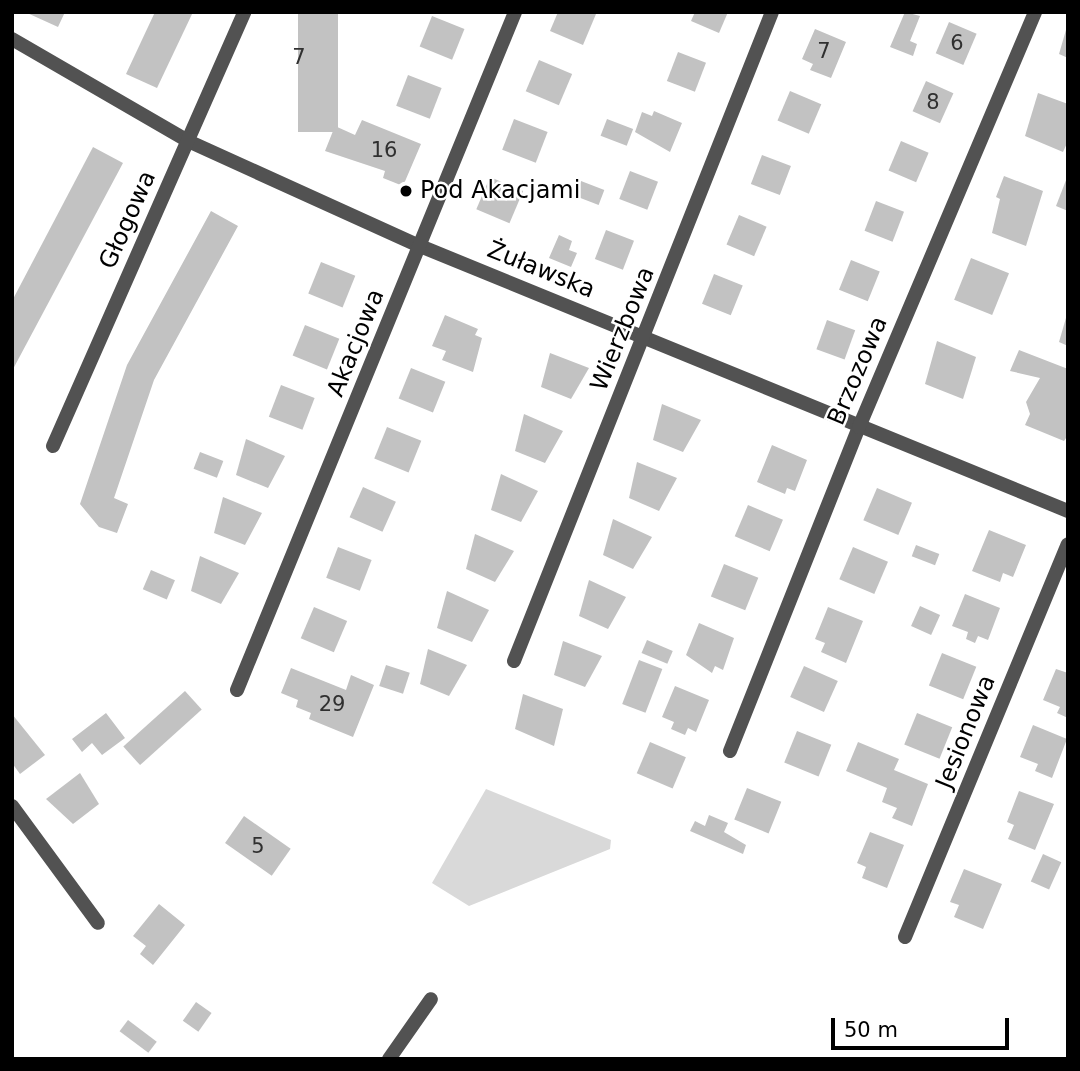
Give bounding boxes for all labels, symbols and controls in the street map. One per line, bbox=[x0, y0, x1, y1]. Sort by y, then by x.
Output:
house number: 6 bbox=[950, 30, 964, 56]
house number: 7 bbox=[817, 38, 831, 64]
house number: 7 bbox=[292, 44, 306, 70]
house number: 8 bbox=[926, 89, 940, 115]
house number: 16 bbox=[371, 137, 397, 163]
street label: Głogowa bbox=[94, 166, 162, 274]
place label: Pod Akacjami bbox=[420, 177, 580, 205]
marker: Pod Akacjami bbox=[398, 183, 414, 199]
street label: Żuławska bbox=[483, 235, 599, 305]
street label: Wierzbowa bbox=[585, 263, 661, 395]
street label: Akacjowa bbox=[321, 285, 391, 401]
street label: Brzozowa bbox=[822, 312, 894, 430]
street label: Jesionowa bbox=[930, 671, 1002, 793]
house number: 29 bbox=[319, 691, 345, 717]
house number: 5 bbox=[251, 833, 265, 859]
scale bar bbox=[835, 1004, 1014, 1048]
text: 50 m bbox=[844, 1018, 898, 1042]

